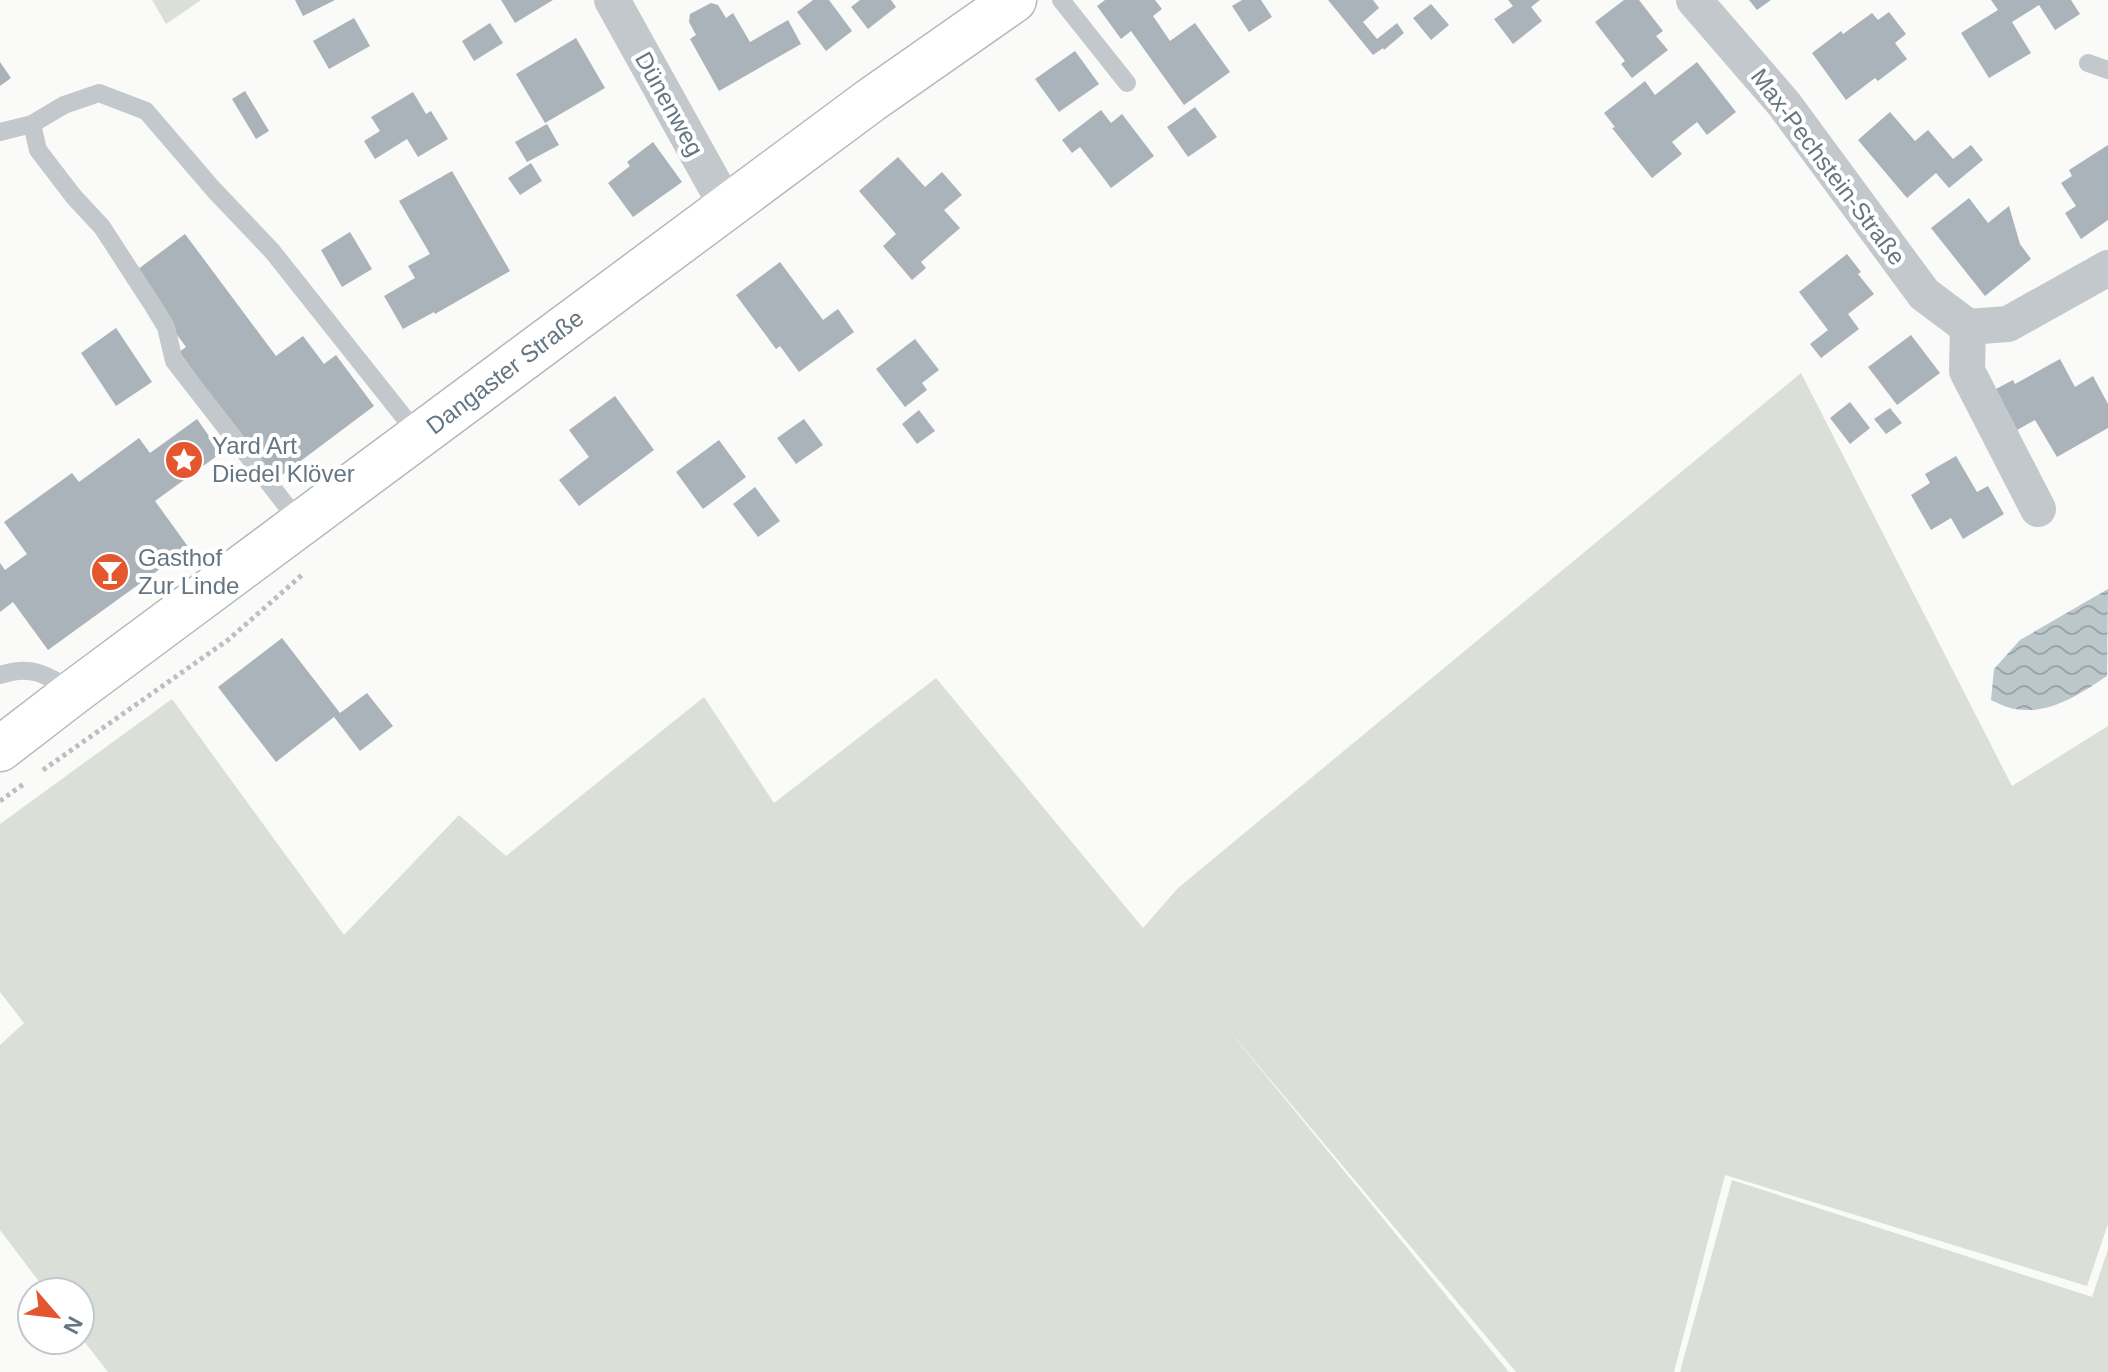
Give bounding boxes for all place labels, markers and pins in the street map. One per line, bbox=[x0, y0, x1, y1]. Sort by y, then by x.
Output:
place label: Yard Art Diedel Klöver bbox=[212, 432, 355, 487]
place icon: Yard Art Diedel Klöver bbox=[163, 439, 205, 481]
place label: Gasthof Zur Linde bbox=[138, 544, 239, 599]
bar icon: Gasthof Zur Linde bbox=[89, 551, 131, 593]

